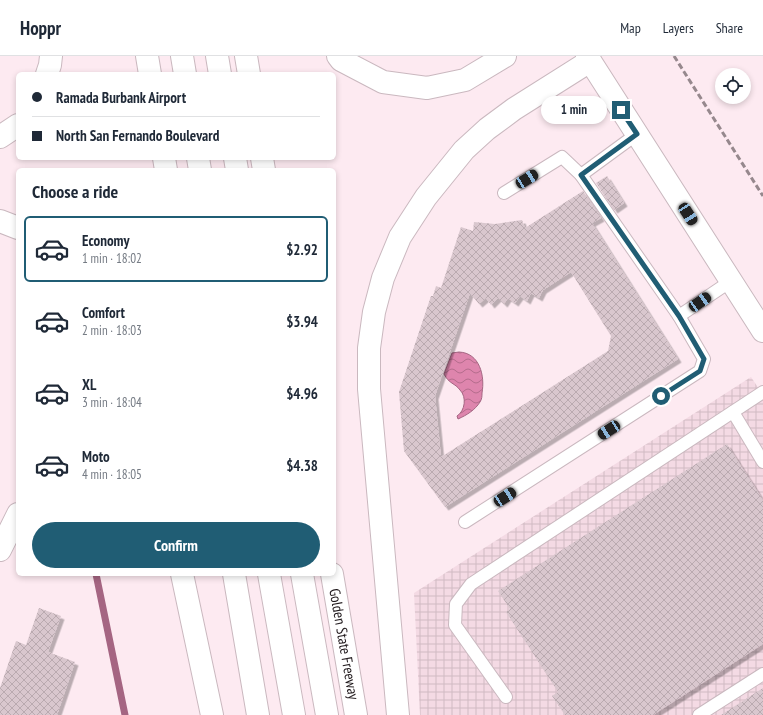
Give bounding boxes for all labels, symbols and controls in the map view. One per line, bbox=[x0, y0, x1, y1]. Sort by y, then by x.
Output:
text: Hoppr bbox=[20, 16, 61, 40]
text: Map bbox=[620, 19, 641, 37]
text: Layers bbox=[663, 19, 694, 37]
text: Share bbox=[716, 19, 743, 37]
map controls bbox=[715, 68, 751, 104]
button: locate bbox=[715, 68, 751, 104]
text: Ramada Burbank Airport bbox=[56, 88, 186, 107]
callout: 1 min bbox=[541, 96, 607, 124]
text: 1 min bbox=[561, 101, 587, 118]
route end bbox=[612, 101, 630, 119]
text: North San Fernando Boulevard bbox=[56, 126, 219, 145]
car bbox=[514, 168, 540, 190]
text: Choose a ride bbox=[32, 180, 118, 203]
car bbox=[676, 201, 700, 227]
icon: car bbox=[34, 231, 70, 267]
text: Economy bbox=[82, 231, 130, 250]
text: $2.92 bbox=[286, 240, 318, 259]
text: 1 min · 18:02 bbox=[82, 250, 142, 267]
car bbox=[687, 290, 713, 314]
icon: car bbox=[34, 303, 70, 339]
text: Comfort bbox=[82, 303, 125, 322]
text: $3.94 bbox=[286, 312, 318, 331]
text: 2 min · 18:03 bbox=[82, 322, 142, 339]
icon: car bbox=[34, 375, 70, 411]
text: XL bbox=[82, 375, 96, 394]
text: $4.96 bbox=[286, 384, 318, 403]
route start bbox=[652, 387, 670, 405]
text: 3 min · 18:04 bbox=[82, 394, 142, 411]
car bbox=[596, 418, 622, 442]
icon: car bbox=[34, 447, 70, 483]
text: Moto bbox=[82, 447, 110, 466]
text: $4.38 bbox=[286, 456, 318, 475]
text: 4 min · 18:05 bbox=[82, 466, 142, 483]
car bbox=[492, 485, 518, 509]
button: Confirm bbox=[32, 522, 320, 568]
street label: Golden State Freeway bbox=[325, 587, 364, 701]

